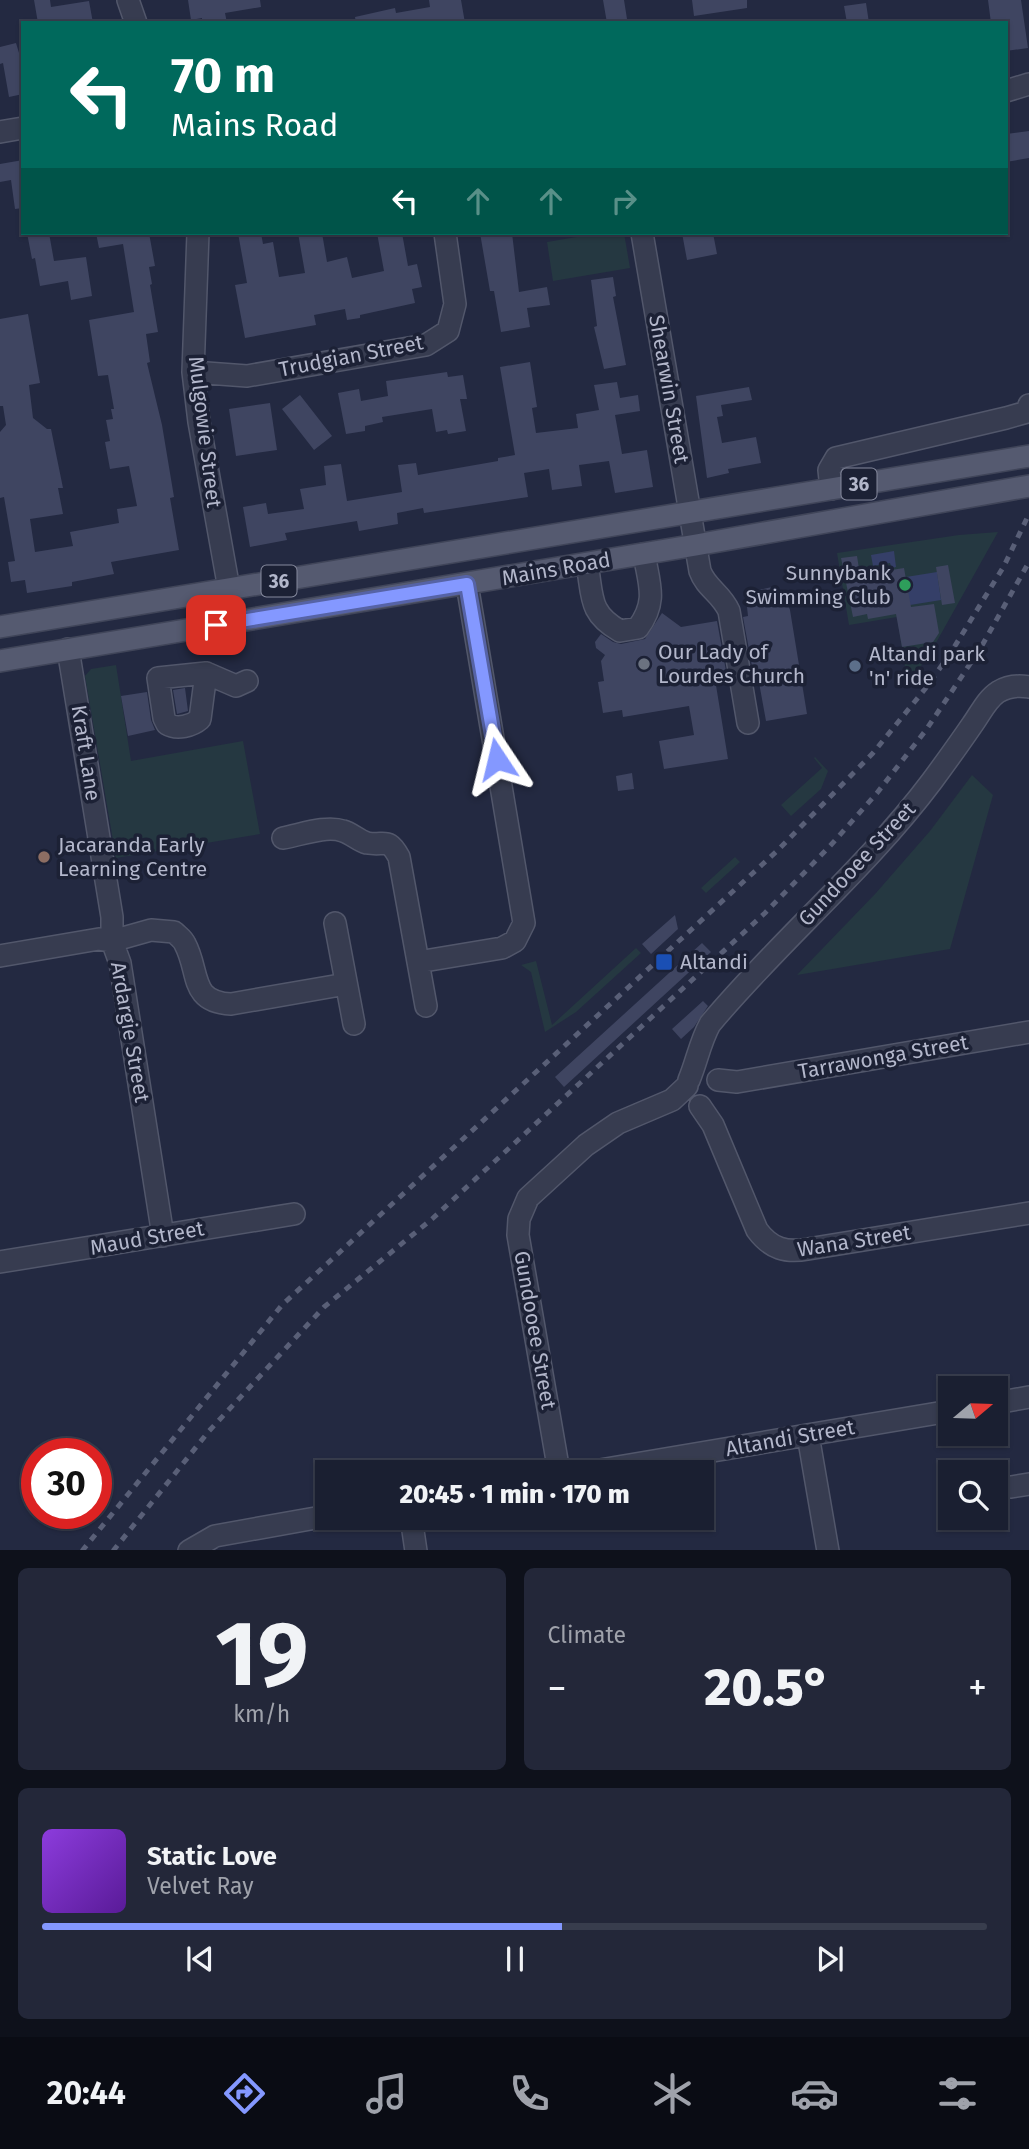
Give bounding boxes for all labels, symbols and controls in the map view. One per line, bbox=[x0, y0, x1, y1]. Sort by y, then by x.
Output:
text: 70 m bbox=[171, 46, 275, 105]
icon: left bbox=[56, 49, 147, 140]
text: Mains Road bbox=[171, 106, 338, 144]
icon: left bbox=[386, 182, 424, 220]
icon: ahead bbox=[459, 182, 497, 220]
icon: ahead bbox=[532, 182, 570, 220]
icon: right bbox=[605, 182, 643, 220]
street label: Shearwin Street bbox=[643, 313, 695, 466]
street label: Trudgian Street bbox=[277, 329, 426, 383]
street label: Mulgowie Street bbox=[183, 355, 227, 510]
road number: 36 bbox=[842, 468, 876, 499]
street label: Mains Road bbox=[500, 547, 612, 591]
place label: Sunnybank Swimming Club bbox=[745, 560, 891, 610]
road number: 36 bbox=[262, 566, 296, 596]
marker: Sunnybank Swimming Club bbox=[897, 577, 913, 593]
pin bbox=[186, 595, 246, 655]
icon: arrive bbox=[197, 606, 235, 644]
place label: Our Lady of Lourdes Church bbox=[658, 639, 805, 689]
place label: Altandi park 'n' ride bbox=[869, 641, 985, 691]
marker: Our Lady of Lourdes Church bbox=[636, 656, 652, 672]
marker: Altandi park 'n' ride bbox=[847, 658, 863, 674]
street label: Kraft Lane bbox=[66, 703, 106, 803]
position arrow bbox=[460, 722, 534, 796]
street label: Gundooee Street bbox=[793, 796, 921, 931]
place label: Jacaranda Early Learning Centre bbox=[58, 832, 207, 882]
marker: Jacaranda Early Learning Centre bbox=[36, 849, 52, 865]
place label: Altandi bbox=[680, 949, 748, 975]
marker: Altandi bbox=[654, 952, 674, 972]
street label: Ardargie Street bbox=[105, 960, 155, 1105]
street label: Tarrawonga Street bbox=[796, 1029, 970, 1085]
street label: Maud Street bbox=[88, 1215, 206, 1261]
street label: Wana Street bbox=[795, 1219, 913, 1263]
street label: Gundooee Street bbox=[508, 1249, 562, 1412]
north arrow bbox=[938, 1376, 1008, 1446]
map controls bbox=[938, 1376, 1008, 1530]
street label: Altandi Street bbox=[724, 1414, 857, 1462]
speed limit sign: 30 bbox=[21, 1438, 112, 1529]
button: search bbox=[938, 1460, 1008, 1530]
text: 20:45 · 1 min · 170 m bbox=[399, 1479, 630, 1510]
text: 19 bbox=[215, 1600, 308, 1709]
text: Climate bbox=[548, 1621, 626, 1649]
text: 20.5° bbox=[704, 1656, 830, 1719]
text: − bbox=[548, 1665, 567, 1711]
text: + bbox=[968, 1665, 987, 1711]
text: km/h bbox=[233, 1700, 290, 1728]
text: Static Love bbox=[147, 1841, 277, 1872]
text: Velvet Ray bbox=[147, 1872, 254, 1900]
icon: previous bbox=[181, 1940, 219, 1978]
icon: pause bbox=[496, 1940, 534, 1978]
icon: next bbox=[811, 1940, 849, 1978]
icon: directions bbox=[220, 2069, 269, 2118]
icon: music bbox=[362, 2069, 411, 2118]
icon: phone bbox=[505, 2069, 554, 2118]
icon: climate bbox=[648, 2069, 697, 2118]
icon: car bbox=[790, 2069, 839, 2118]
icon: filters bbox=[933, 2069, 982, 2118]
text: 20:44 bbox=[47, 2074, 126, 2112]

